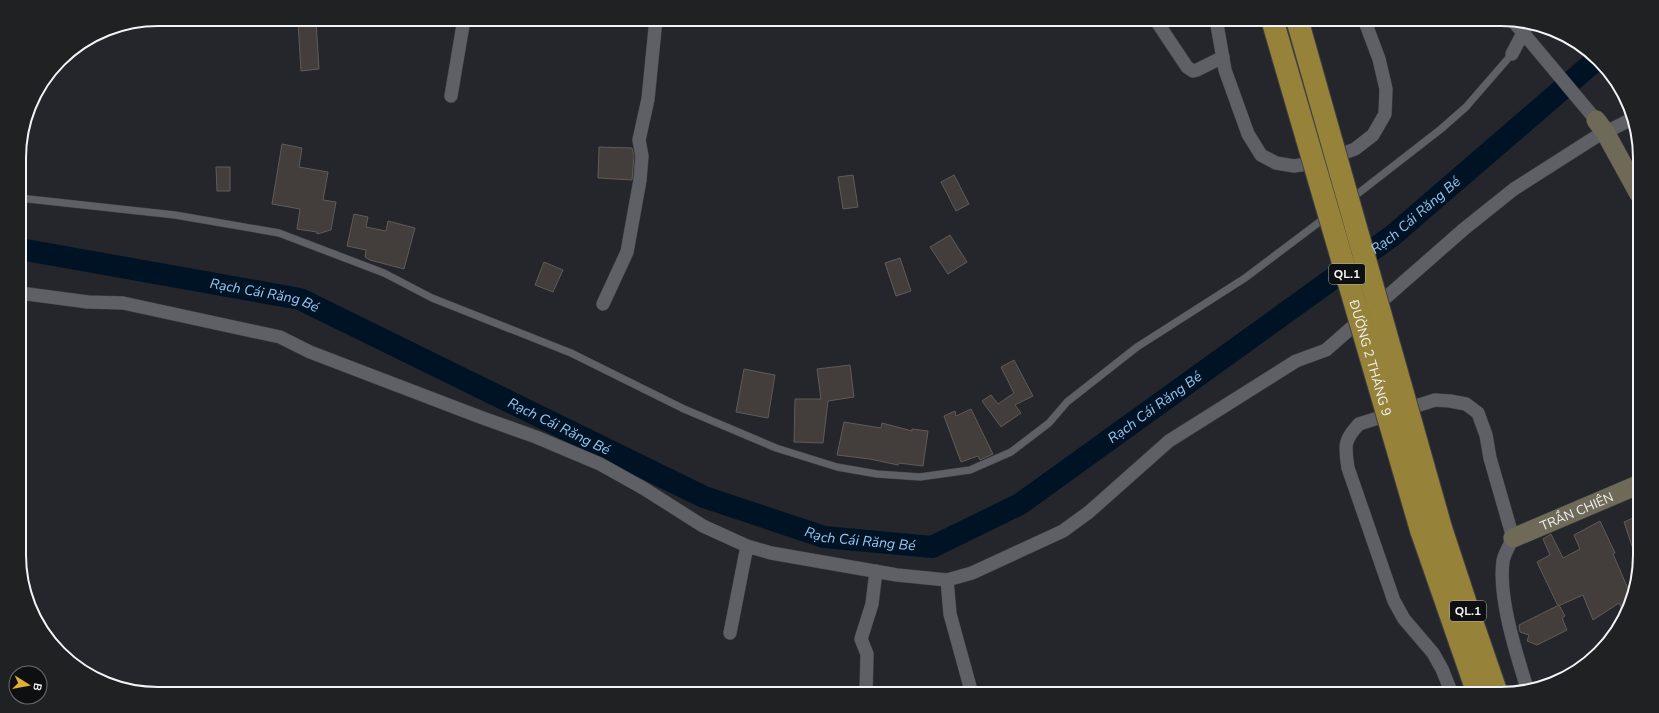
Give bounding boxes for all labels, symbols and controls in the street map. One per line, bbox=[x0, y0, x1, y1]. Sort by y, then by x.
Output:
water label: Rạch Cái Răng Bé bbox=[1367, 172, 1465, 258]
road number: QL.1 bbox=[1329, 264, 1365, 284]
water label: Rạch Cái Răng Bé bbox=[208, 274, 323, 317]
street label: ĐƯỜNG 2 THÁNG 9 bbox=[1344, 297, 1395, 418]
water label: Rạch Cái Răng Bé bbox=[1104, 367, 1206, 448]
water label: Rạch Cái Răng Bé bbox=[505, 393, 614, 460]
street label: TRẦN CHIÊN bbox=[1537, 488, 1616, 535]
water label: Rạch Cái Răng Bé bbox=[802, 522, 917, 555]
road number: QL.1 bbox=[1450, 601, 1486, 621]
north arrow bbox=[8, 665, 48, 705]
text: B bbox=[29, 682, 45, 692]

